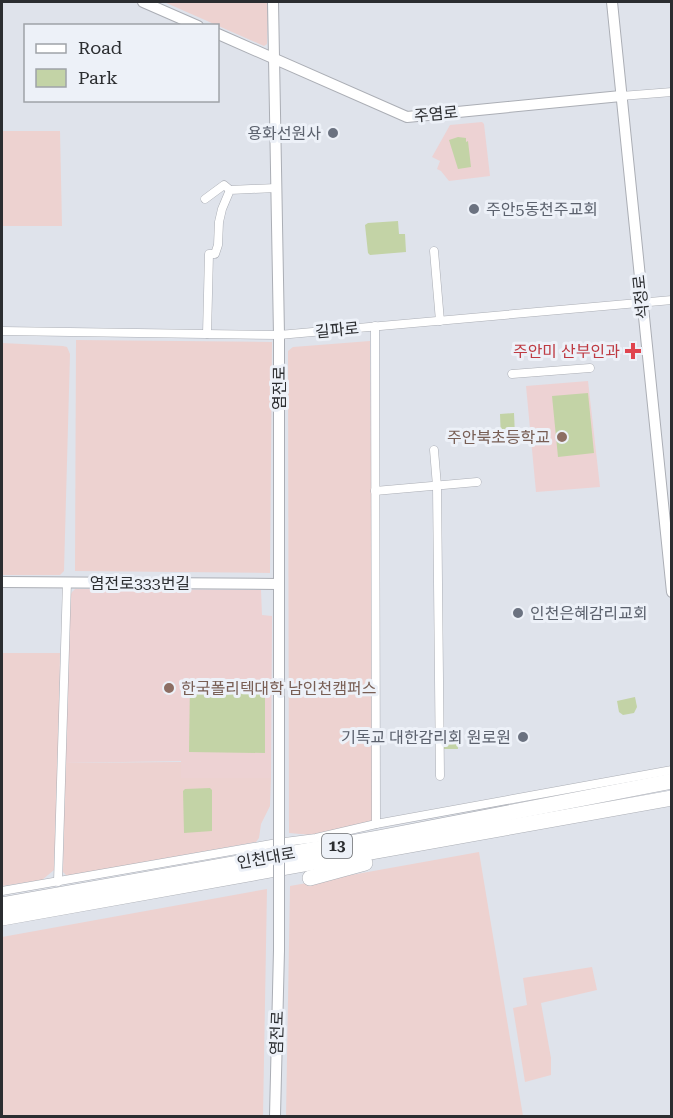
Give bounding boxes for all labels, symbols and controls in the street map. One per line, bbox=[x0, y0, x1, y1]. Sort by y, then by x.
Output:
legend bbox=[24, 24, 219, 102]
text: Road bbox=[78, 37, 123, 58]
text: Park bbox=[78, 67, 118, 88]
street label: 주염로 bbox=[413, 103, 459, 125]
place label: 용화선원사 bbox=[247, 124, 321, 143]
marker: 용화선원사 bbox=[326, 126, 340, 140]
place label: 주안5동천주교회 bbox=[486, 200, 598, 219]
marker: 주안5동천주교회 bbox=[467, 202, 481, 216]
street label: 석정로 bbox=[629, 274, 653, 320]
street label: 길파로 bbox=[314, 319, 360, 341]
place label: 주안미 산부인과 bbox=[513, 342, 620, 361]
marker: 주안미 산부인과 bbox=[624, 342, 642, 360]
street label: 염전로 bbox=[270, 366, 289, 410]
place label: 주안북초등학교 bbox=[447, 428, 550, 447]
marker: 주안북초등학교 bbox=[555, 430, 569, 444]
street label: 염전로333번길 bbox=[90, 574, 190, 593]
place label: 인천은혜감리교회 bbox=[530, 604, 648, 623]
marker: 인천은혜감리교회 bbox=[511, 606, 525, 620]
place label: 한국폴리텍대학 남인천캠퍼스 bbox=[181, 679, 376, 698]
marker: 한국폴리텍대학 남인천캠퍼스 bbox=[162, 681, 176, 695]
place label: 기독교 대한감리회 원로원 bbox=[341, 728, 511, 747]
marker: 기독교 대한감리회 원로원 bbox=[516, 730, 530, 744]
road number: 13 bbox=[322, 834, 352, 858]
street label: 인천대로 bbox=[235, 843, 297, 872]
street label: 염전로 bbox=[267, 1010, 287, 1055]

